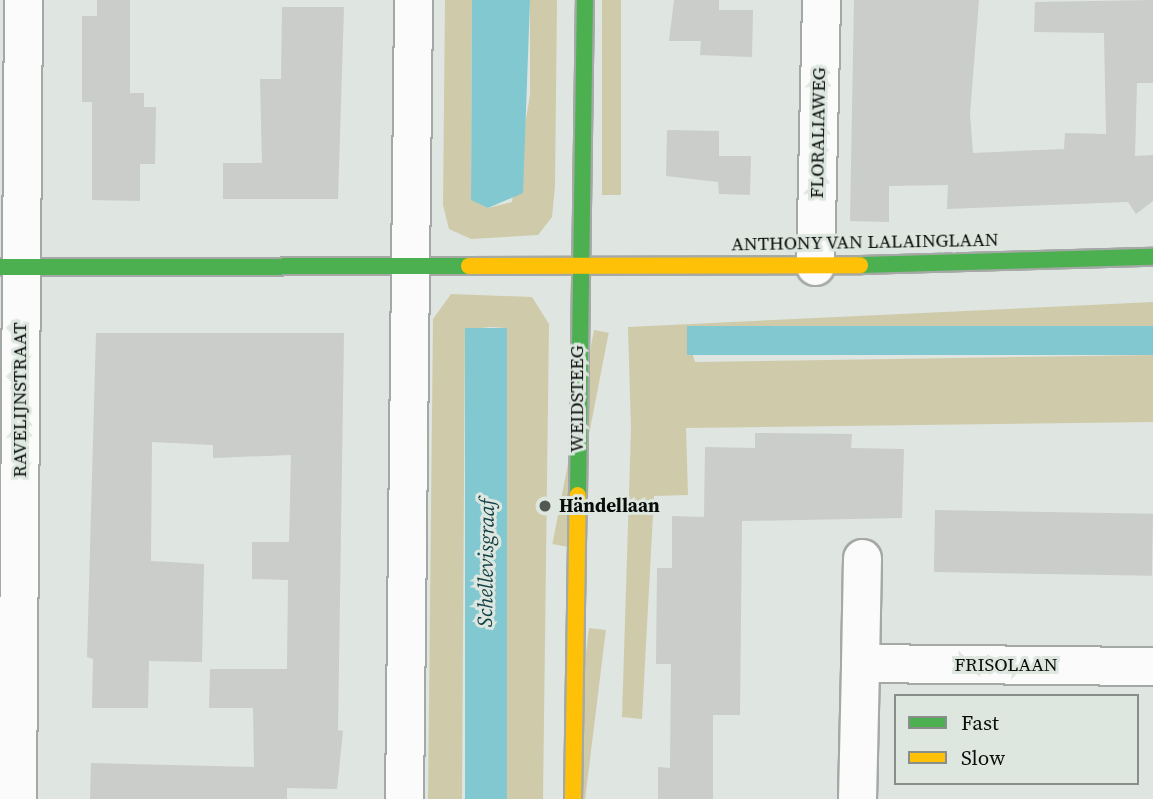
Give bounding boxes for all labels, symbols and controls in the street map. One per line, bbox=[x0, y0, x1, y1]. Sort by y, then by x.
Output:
street label: FLORALIAWEG bbox=[805, 67, 831, 199]
street label: ANTHONY VAN LALAINGLAAN bbox=[731, 228, 999, 256]
street label: RAVELIJNSTRAAT bbox=[9, 322, 31, 478]
street label: WEIDSTEEG bbox=[566, 345, 588, 453]
place label: Händellaan bbox=[559, 495, 660, 517]
marker: Händellaan bbox=[537, 498, 553, 514]
water label: Schellevisgraaf bbox=[472, 499, 500, 627]
street label: FRISOLAAN bbox=[954, 654, 1058, 676]
legend bbox=[894, 694, 1139, 785]
text: Fast bbox=[961, 708, 999, 737]
text: Slow bbox=[961, 743, 1005, 772]

